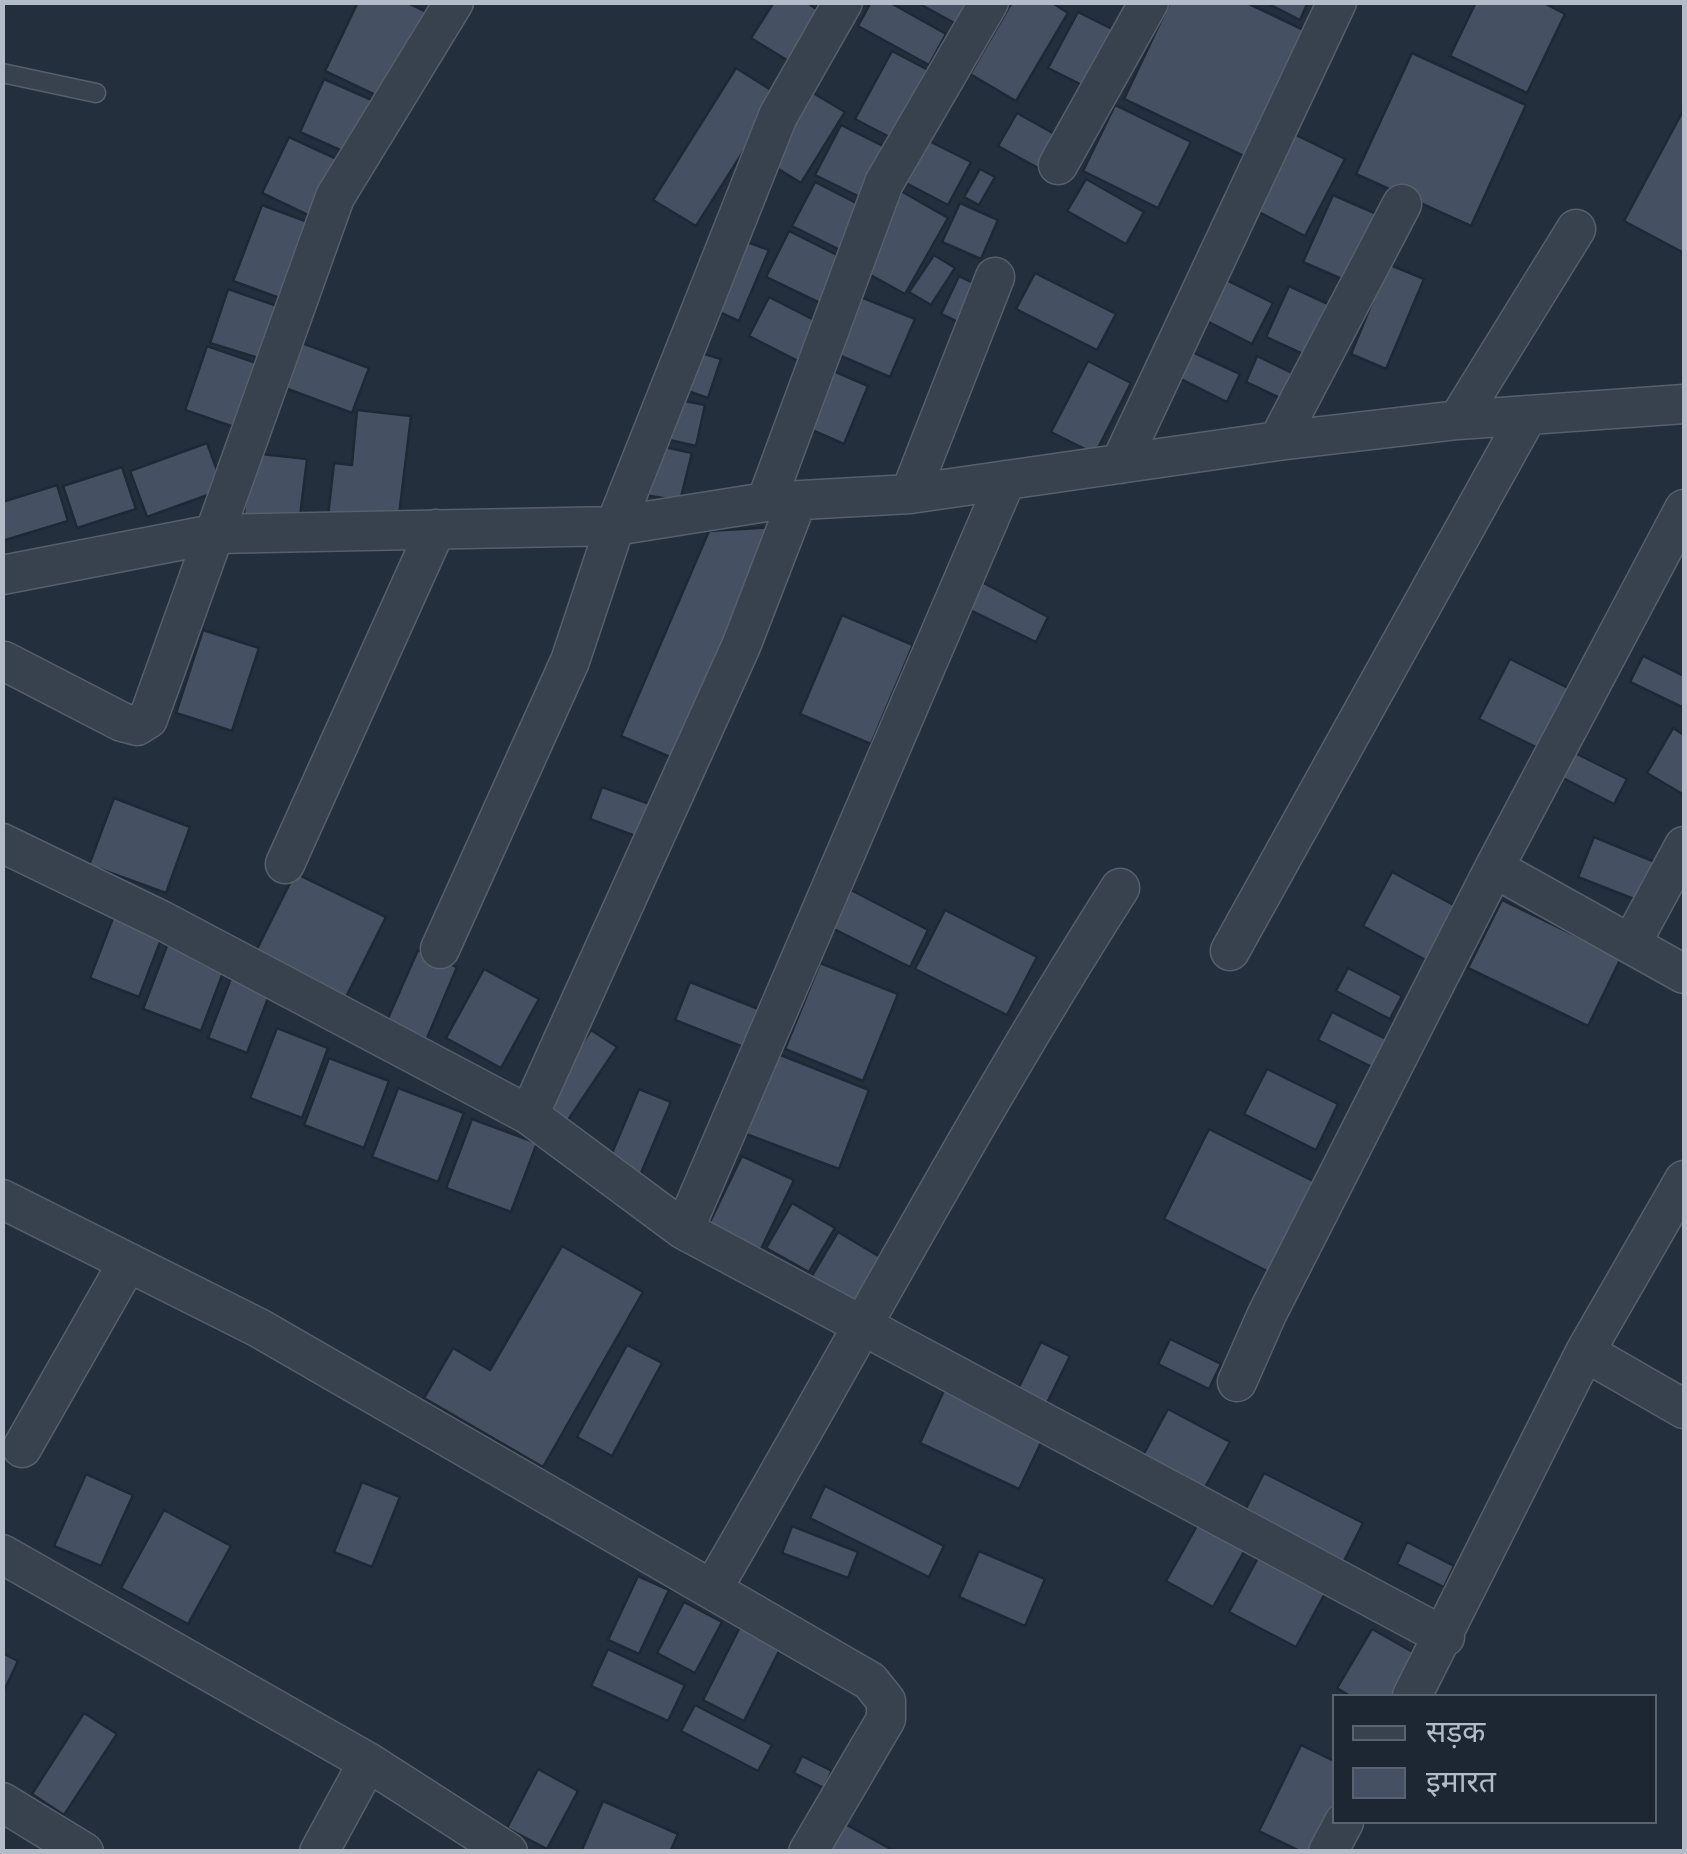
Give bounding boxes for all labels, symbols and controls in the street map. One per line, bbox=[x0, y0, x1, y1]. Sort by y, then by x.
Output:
legend bbox=[1332, 1694, 1657, 1824]
text: सड़क bbox=[1426, 1713, 1485, 1749]
text: इमारत bbox=[1426, 1763, 1496, 1799]

